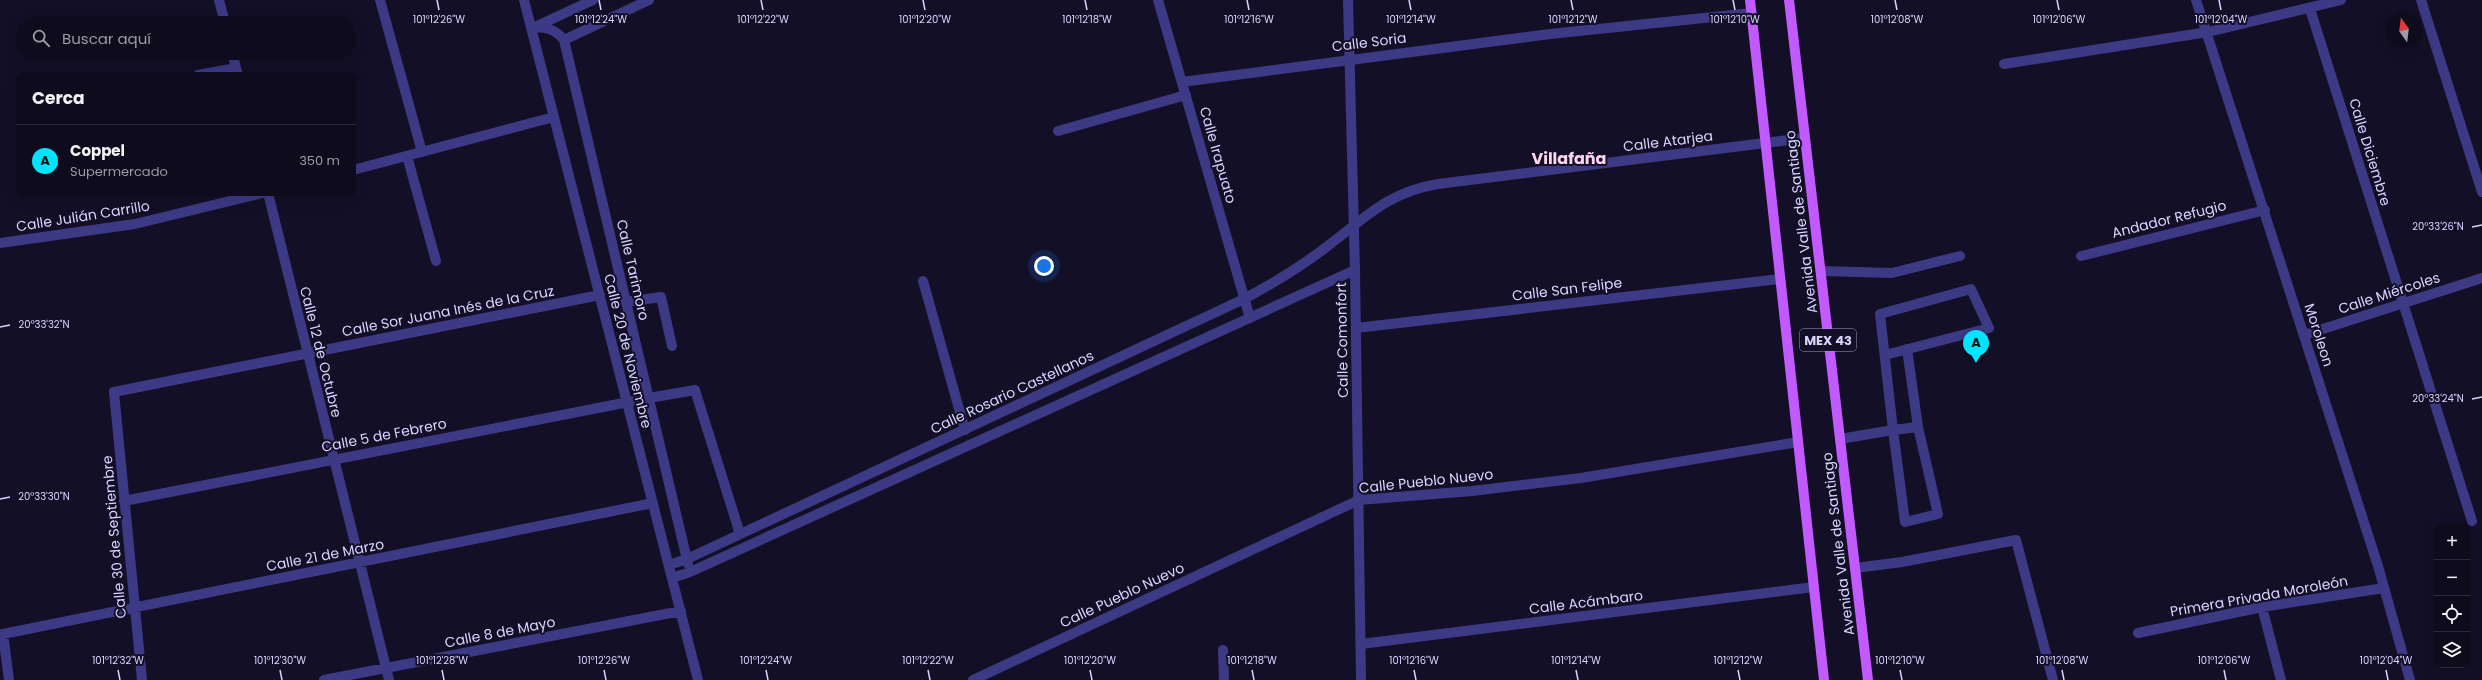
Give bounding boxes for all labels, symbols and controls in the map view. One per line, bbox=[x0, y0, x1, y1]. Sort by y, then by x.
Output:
text: 101°12'26"W bbox=[413, 12, 465, 27]
text: 101°12'24"W bbox=[575, 12, 627, 27]
text: 101°12'22"W bbox=[737, 12, 789, 27]
text: 101°12'20"W bbox=[899, 12, 951, 27]
text: 101°12'18"W bbox=[1062, 12, 1112, 27]
text: 101°12'16"W bbox=[1224, 12, 1274, 27]
text: 101°12'14"W bbox=[1386, 12, 1436, 27]
text: 101°12'12"W bbox=[1549, 12, 1598, 27]
text: 101°12'10"W bbox=[1710, 12, 1760, 27]
text: 101°12'08"W bbox=[1871, 12, 1924, 27]
text: 101°12'06"W bbox=[2033, 12, 2086, 27]
text: 101°12'04"W bbox=[2195, 12, 2248, 27]
north arrow bbox=[2386, 12, 2422, 48]
search box bbox=[16, 16, 356, 60]
icon: search bbox=[30, 27, 52, 49]
text: Buscar aquí bbox=[62, 28, 151, 49]
street label: Calle Soria bbox=[1331, 28, 1407, 56]
text: Cerca bbox=[32, 86, 85, 110]
street label: Calle Diciembre bbox=[2344, 96, 2396, 208]
street label: Calle Irapuato bbox=[1195, 104, 1241, 206]
street label: Calle Atarjea bbox=[1622, 126, 1714, 156]
street label: Avenida Valle de Santiago bbox=[1780, 129, 1822, 315]
text: Coppel bbox=[70, 140, 125, 161]
district label: Villafaña bbox=[1532, 147, 1606, 170]
text: A bbox=[40, 151, 50, 170]
text: 350 m bbox=[299, 151, 340, 170]
text: Supermercado bbox=[70, 162, 168, 181]
street label: Andador Refugio bbox=[2110, 195, 2228, 243]
street label: Calle Julián Carrillo bbox=[15, 196, 151, 236]
street label: Calle Tarimoro bbox=[612, 218, 654, 322]
text: 20°33'26"N bbox=[2412, 219, 2464, 234]
your location bbox=[1034, 256, 1054, 276]
street label: Calle Miércoles bbox=[2336, 267, 2442, 319]
street label: Calle 20 de Noviembre bbox=[599, 272, 657, 431]
street label: Calle San Felipe bbox=[1511, 272, 1623, 306]
street label: Calle Sor Juana Inés de la Cruz bbox=[340, 281, 556, 341]
street label: Calle Comonfort bbox=[1331, 282, 1353, 398]
street label: Calle 12 de Octubre bbox=[295, 284, 347, 420]
street label: Moroleon bbox=[2299, 301, 2339, 369]
text: 20°33'32"N bbox=[18, 317, 70, 332]
road number: MEX 43 bbox=[1800, 329, 1856, 351]
pin: A bbox=[1963, 330, 1989, 363]
street label: Calle Rosario Castellanos bbox=[927, 345, 1097, 439]
text: 20°33'24"N bbox=[2412, 391, 2464, 406]
street label: Calle 5 de Febrero bbox=[320, 413, 448, 457]
street label: Avenida Valle de Santiago bbox=[1817, 451, 1859, 637]
street label: Calle 30 de Septiembre bbox=[97, 454, 131, 619]
street label: Calle Pueblo Nuevo bbox=[1358, 464, 1494, 498]
text: 20°33'30"N bbox=[18, 489, 70, 504]
map controls bbox=[2434, 524, 2470, 668]
button: + bbox=[2434, 524, 2470, 560]
street label: Calle 21 de Marzo bbox=[264, 534, 386, 576]
street label: Calle Pueblo Nuevo bbox=[1056, 557, 1188, 633]
button: − bbox=[2434, 560, 2470, 596]
street label: Primera Privada Moroleón bbox=[2168, 570, 2350, 622]
street label: Calle Acámbaro bbox=[1528, 585, 1644, 619]
button: locate bbox=[2434, 596, 2470, 632]
street label: Calle 8 de Mayo bbox=[443, 611, 557, 653]
button: layers bbox=[2434, 632, 2470, 668]
text: 101°12'32"W bbox=[92, 653, 144, 668]
text: 101°12'30"W bbox=[254, 653, 306, 668]
text: 101°12'28"W bbox=[416, 653, 468, 668]
text: 101°12'26"W bbox=[578, 653, 630, 668]
text: 101°12'24"W bbox=[740, 653, 792, 668]
text: 101°12'22"W bbox=[902, 653, 954, 668]
text: 101°12'20"W bbox=[1064, 653, 1116, 668]
text: 101°12'18"W bbox=[1227, 653, 1277, 668]
text: 101°12'16"W bbox=[1389, 653, 1439, 668]
text: 101°12'14"W bbox=[1551, 653, 1601, 668]
text: 101°12'12"W bbox=[1714, 653, 1763, 668]
text: 101°12'10"W bbox=[1875, 653, 1925, 668]
text: 101°12'08"W bbox=[2036, 653, 2089, 668]
text: 101°12'06"W bbox=[2198, 653, 2251, 668]
text: 101°12'04"W bbox=[2360, 653, 2413, 668]

